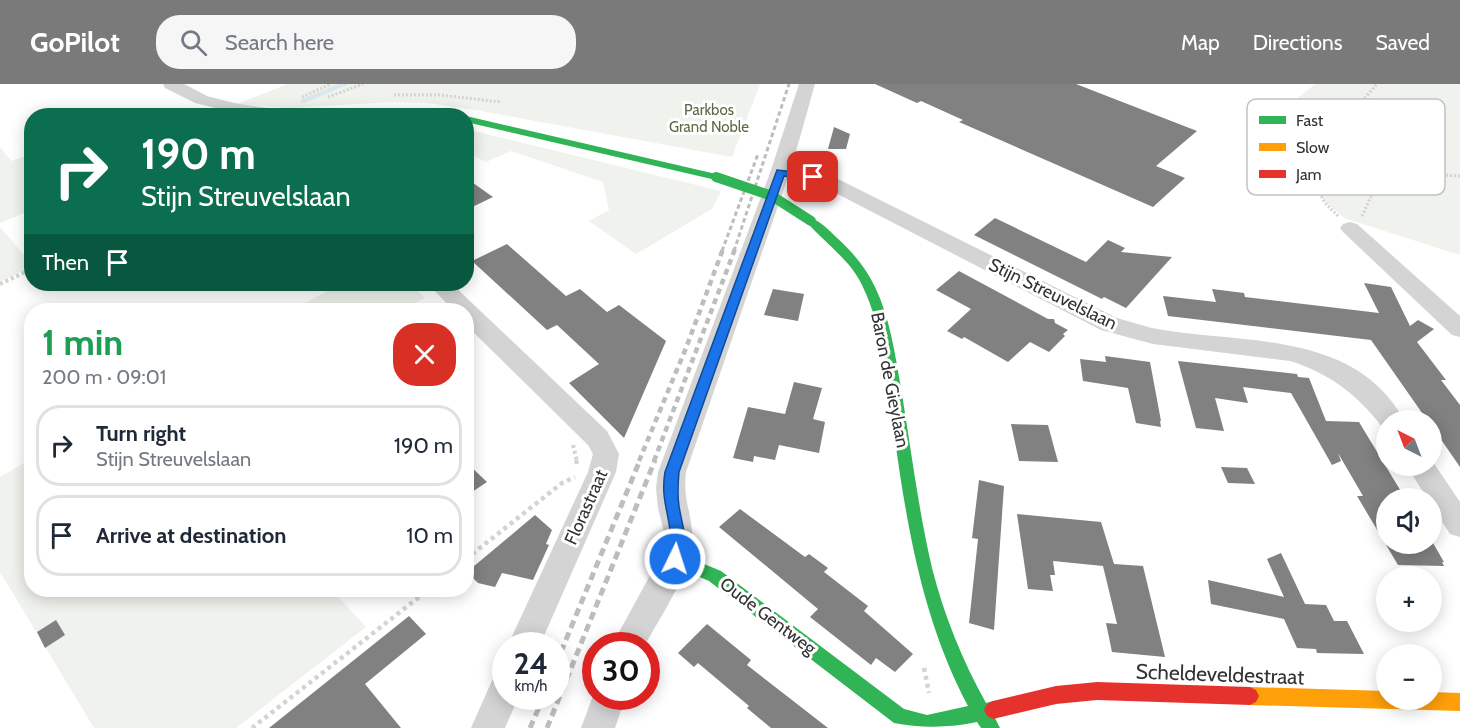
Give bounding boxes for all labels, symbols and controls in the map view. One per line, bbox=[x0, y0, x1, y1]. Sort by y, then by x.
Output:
search box bbox=[156, 15, 576, 69]
text: GoPilot bbox=[30, 25, 120, 59]
icon: search bbox=[177, 26, 210, 59]
text: Search here bbox=[225, 29, 334, 56]
text: Map bbox=[1181, 30, 1220, 55]
text: Directions bbox=[1253, 30, 1342, 55]
text: Saved bbox=[1375, 30, 1430, 55]
legend bbox=[1247, 99, 1445, 195]
park label: Parkbos Grand Noble bbox=[669, 101, 749, 136]
text: Fast bbox=[1296, 111, 1324, 130]
text: 190 m bbox=[141, 128, 256, 180]
icon: right bbox=[42, 132, 120, 210]
text: Slow bbox=[1296, 138, 1330, 157]
pin bbox=[787, 151, 838, 202]
icon: arrive bbox=[796, 160, 829, 193]
text: Jam bbox=[1295, 165, 1322, 184]
text: Stijn Streuvelslaan bbox=[141, 180, 351, 213]
icon: arrive bbox=[101, 246, 134, 279]
text: Then bbox=[42, 249, 89, 276]
street label: Stijn Streuvelslaan bbox=[985, 253, 1121, 335]
street label: Baron de Gieylaan bbox=[866, 310, 914, 450]
text: 1 min bbox=[42, 320, 123, 364]
button: close bbox=[393, 323, 456, 386]
text: 200 m · 09:01 bbox=[42, 365, 166, 389]
north arrow bbox=[1376, 410, 1442, 476]
map controls bbox=[1376, 410, 1442, 710]
text: Turn right bbox=[96, 420, 186, 447]
icon: right bbox=[45, 429, 78, 462]
text: 190 m bbox=[394, 432, 453, 459]
text: Stijn Streuvelslaan bbox=[96, 447, 251, 471]
street label: Florastraat bbox=[560, 466, 612, 548]
button: sound bbox=[1376, 488, 1442, 554]
icon: arrive bbox=[45, 519, 78, 552]
text: Arrive at destination bbox=[96, 522, 286, 549]
text: 10 m bbox=[406, 522, 453, 549]
position arrow bbox=[643, 527, 707, 591]
button: + bbox=[1376, 566, 1442, 632]
street label: Oude Gentweg bbox=[716, 573, 821, 660]
speed limit sign: 30 bbox=[582, 632, 660, 710]
button: − bbox=[1376, 644, 1442, 710]
text: 24 bbox=[514, 645, 548, 682]
street label: Scheldeveldestraat bbox=[1135, 659, 1305, 689]
text: km/h bbox=[515, 677, 547, 695]

